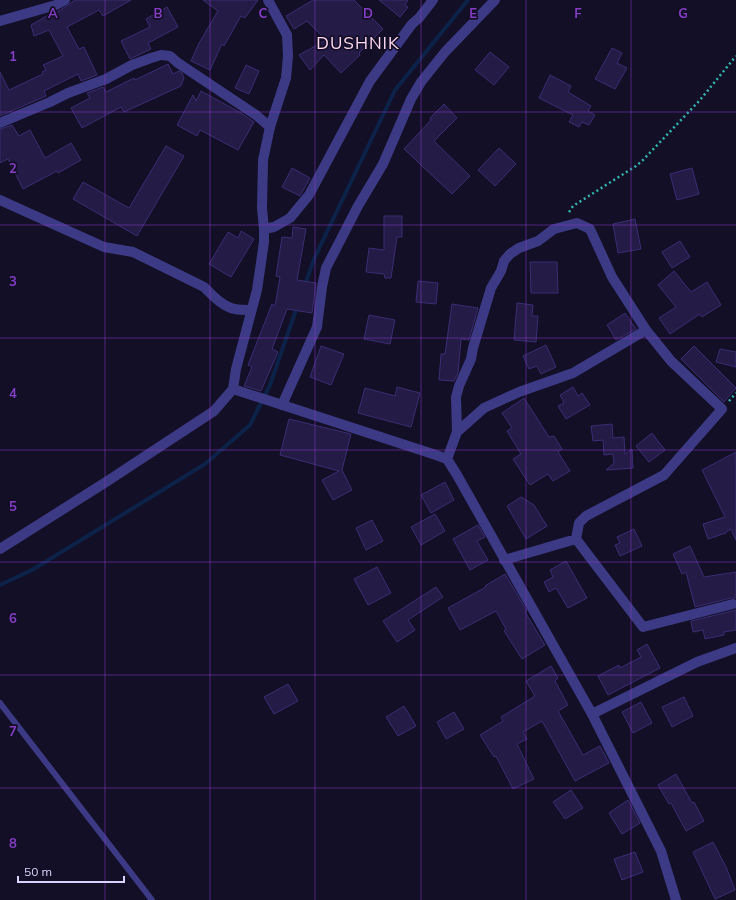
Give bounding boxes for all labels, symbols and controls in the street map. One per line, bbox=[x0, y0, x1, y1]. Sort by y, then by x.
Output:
text: A bbox=[48, 5, 58, 21]
text: B bbox=[154, 5, 163, 21]
text: C bbox=[259, 5, 268, 21]
text: D bbox=[363, 5, 373, 21]
text: E bbox=[469, 5, 477, 21]
text: F bbox=[574, 5, 582, 21]
text: G bbox=[678, 5, 688, 21]
district label: DUSHNIK bbox=[316, 32, 400, 53]
text: 1 bbox=[9, 48, 17, 64]
text: 2 bbox=[9, 160, 17, 176]
text: 3 bbox=[9, 273, 17, 289]
text: 4 bbox=[9, 385, 17, 401]
text: 5 bbox=[9, 498, 17, 514]
text: 6 bbox=[9, 610, 17, 626]
text: 7 bbox=[9, 723, 17, 739]
text: 8 bbox=[9, 835, 17, 851]
scale bar bbox=[18, 858, 124, 884]
text: 50 m bbox=[24, 864, 52, 879]

